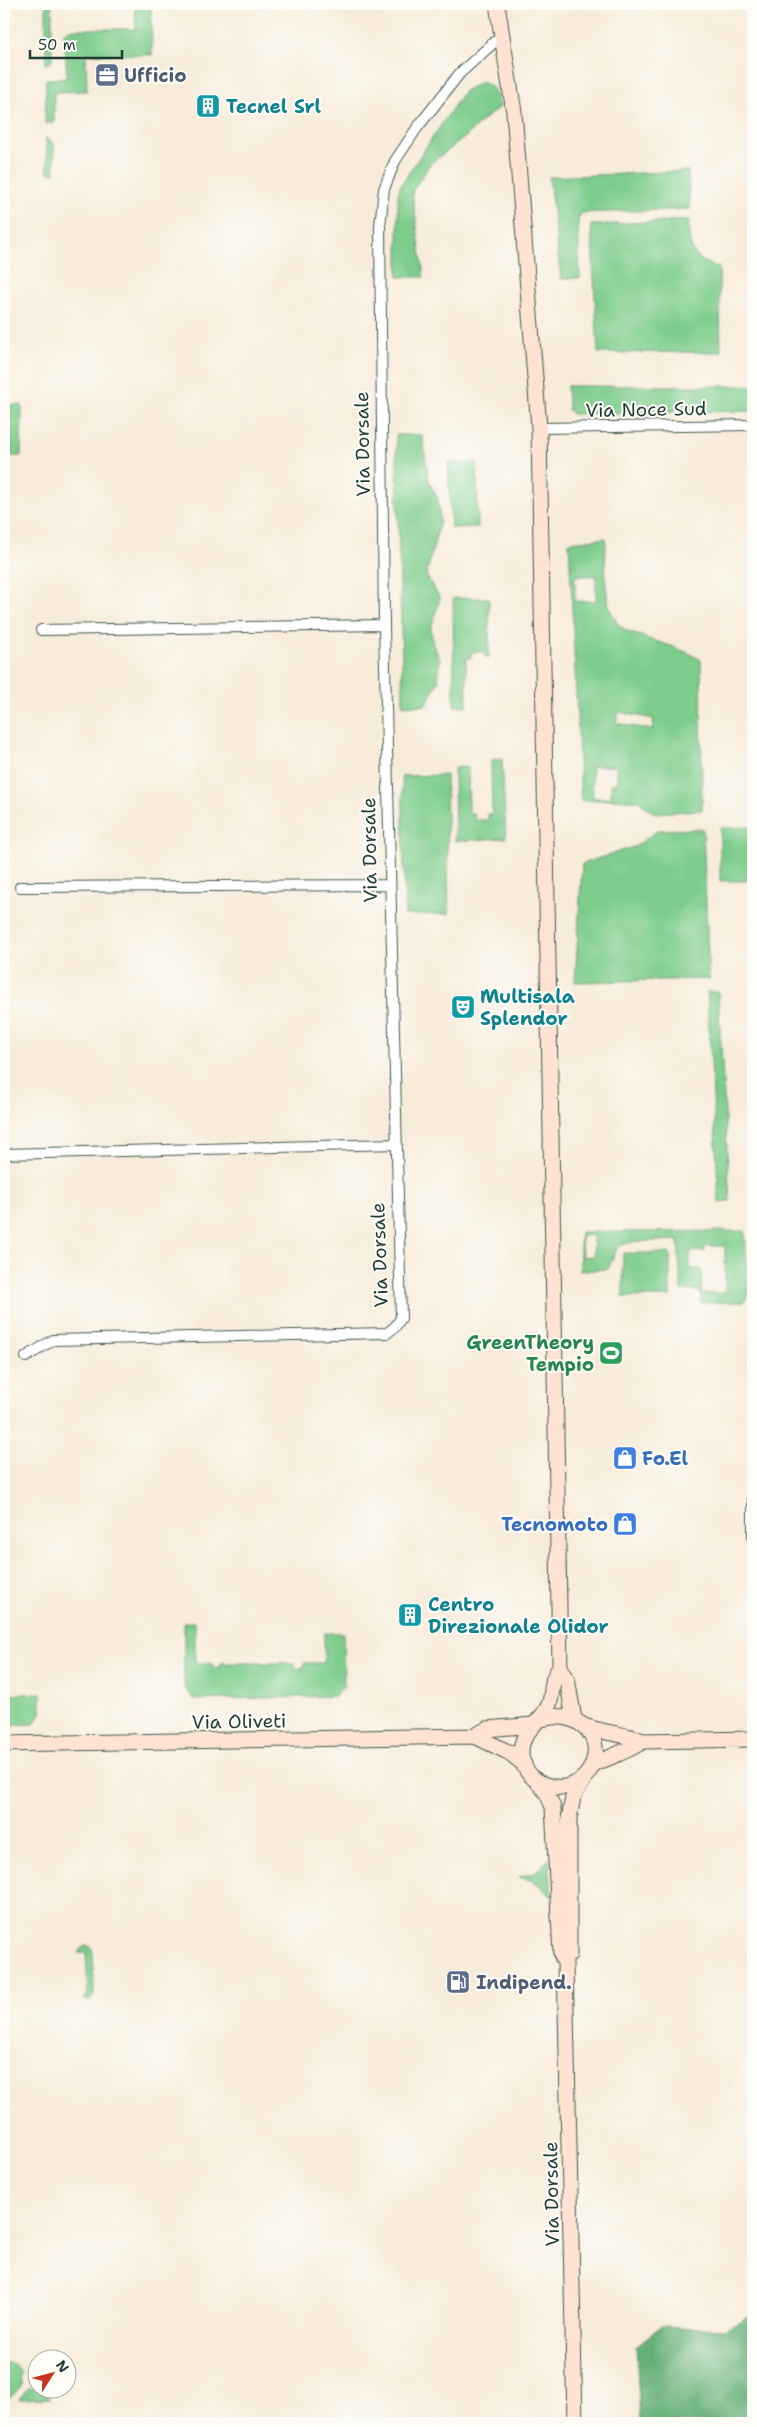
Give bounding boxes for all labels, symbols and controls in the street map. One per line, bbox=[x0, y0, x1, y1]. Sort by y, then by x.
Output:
scale bar bbox=[30, 28, 122, 60]
text: 50 m bbox=[38, 35, 76, 55]
office icon: Ufficio bbox=[94, 62, 120, 88]
place label: Ufficio bbox=[124, 63, 187, 88]
building icon: Tecnel Srl bbox=[195, 93, 221, 119]
place label: Tecnel Srl bbox=[226, 94, 322, 119]
street label: Via Dorsale bbox=[349, 391, 376, 497]
street label: Via Noce Sud bbox=[585, 396, 707, 423]
street label: Via Dorsale bbox=[356, 797, 383, 903]
place label: Multisala Splendor bbox=[480, 984, 575, 1031]
theatre icon: Multisala Splendor bbox=[450, 994, 476, 1020]
street label: Via Dorsale bbox=[365, 1202, 394, 1308]
place label: GreenTheory Tempio bbox=[466, 1330, 594, 1377]
sports icon: GreenTheory Tempio bbox=[598, 1340, 624, 1366]
shop icon: Fo.El bbox=[612, 1445, 638, 1471]
place label: Fo.El bbox=[642, 1446, 689, 1471]
shop icon: Tecnomoto bbox=[612, 1511, 638, 1537]
place label: Tecnomoto bbox=[501, 1512, 608, 1537]
place label: Centro Direzionale Olidor bbox=[428, 1592, 609, 1639]
building icon: Centro Direzionale Olidor bbox=[397, 1602, 423, 1628]
street label: Via Oliveti bbox=[191, 1708, 287, 1735]
fuel station icon: Indipend. bbox=[445, 1969, 471, 1995]
place label: Indipend. bbox=[476, 1970, 572, 1995]
street label: Via Dorsale bbox=[538, 2141, 565, 2247]
north arrow bbox=[28, 2350, 78, 2400]
text: N bbox=[52, 2357, 73, 2376]

